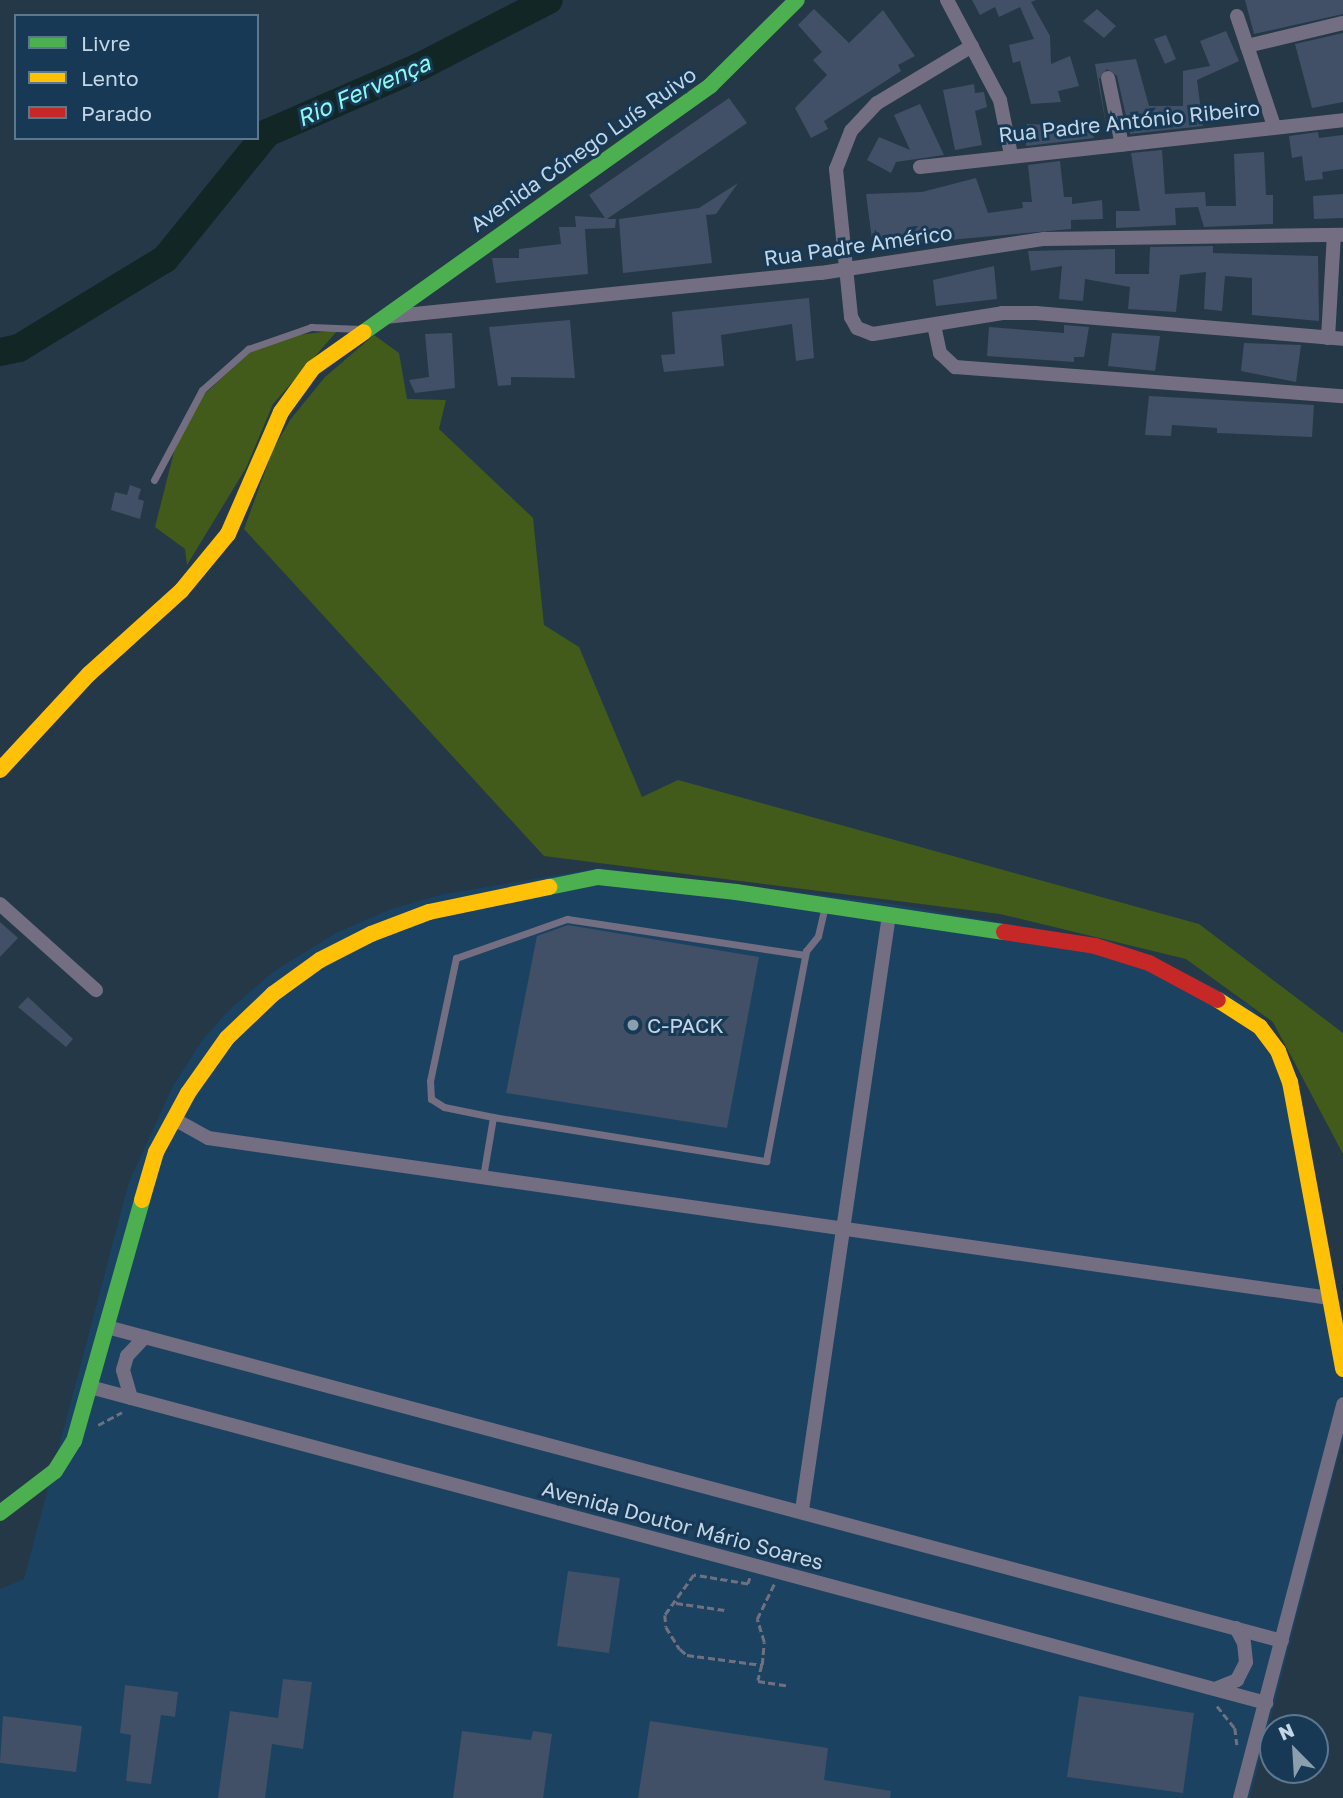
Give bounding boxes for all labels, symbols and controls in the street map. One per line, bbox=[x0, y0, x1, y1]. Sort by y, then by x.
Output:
legend bbox=[14, 14, 259, 140]
text: Livre bbox=[81, 30, 131, 56]
water label: Rio Fervença bbox=[292, 48, 434, 132]
street label: Avenida Cónego Luís Ruivo bbox=[465, 61, 701, 237]
text: Lento bbox=[81, 65, 139, 91]
street label: Rua Padre António Ribeiro bbox=[997, 95, 1261, 147]
text: Parado bbox=[81, 100, 152, 126]
street label: Rua Padre Américo bbox=[762, 219, 954, 271]
place label: C-PACK bbox=[647, 1012, 724, 1038]
marker: C-PACK bbox=[625, 1017, 641, 1033]
street label: Avenida Doutor Mário Soares bbox=[540, 1475, 826, 1575]
north arrow bbox=[1259, 1714, 1329, 1784]
text: N bbox=[1275, 1718, 1297, 1745]

